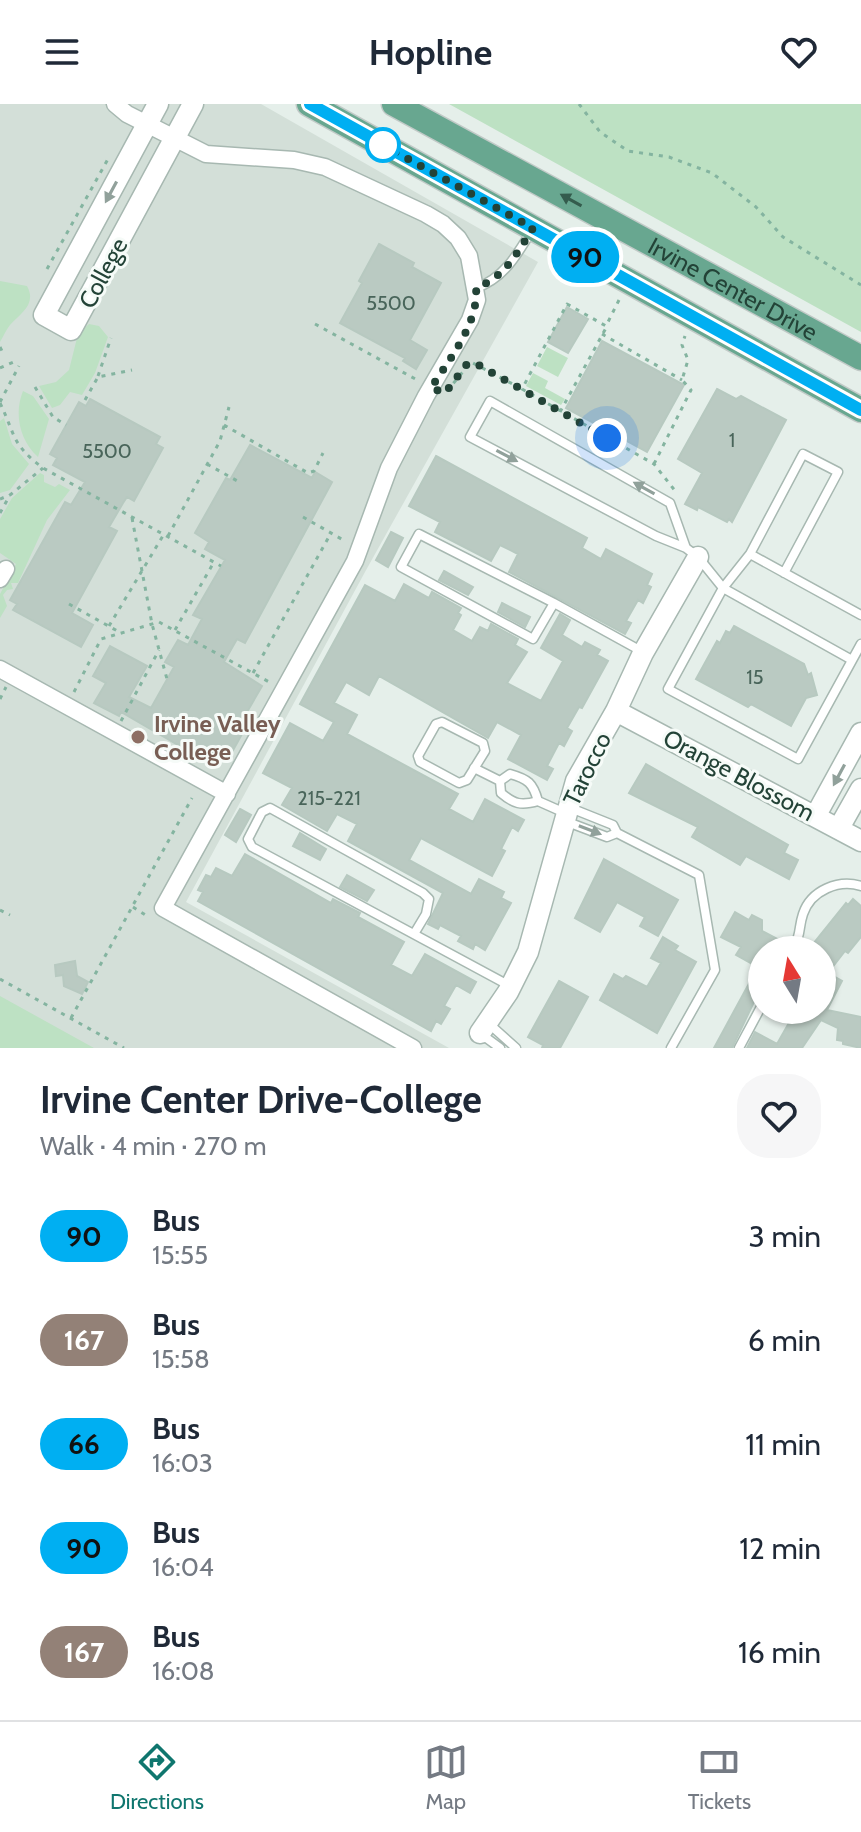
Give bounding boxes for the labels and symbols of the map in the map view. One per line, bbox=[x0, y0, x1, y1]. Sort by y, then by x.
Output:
unlabelled marker bbox=[366, 128, 400, 162]
one-way arrow bbox=[104, 181, 117, 204]
one-way arrow bbox=[560, 193, 583, 207]
line badge: 90 bbox=[549, 231, 621, 283]
street label: Irvine Center Drive bbox=[643, 231, 823, 346]
street label: College bbox=[73, 233, 133, 313]
house number: 5500 bbox=[366, 291, 416, 315]
your location bbox=[587, 418, 627, 458]
house number: 1 bbox=[729, 428, 735, 452]
house number: 5500 bbox=[82, 439, 132, 463]
one-way arrow bbox=[495, 450, 518, 463]
one-way arrow bbox=[633, 481, 655, 495]
house number: 15 bbox=[746, 665, 764, 689]
place label: Irvine Valley College bbox=[154, 709, 281, 766]
street label: Orange Blossom bbox=[658, 723, 820, 827]
marker: Irvine Valley College bbox=[129, 728, 147, 746]
street label: Tarocco bbox=[557, 728, 617, 810]
one-way arrow bbox=[833, 763, 846, 786]
house number: 215-221 bbox=[297, 786, 361, 810]
one-way arrow bbox=[578, 824, 602, 837]
north arrow bbox=[748, 936, 836, 1024]

